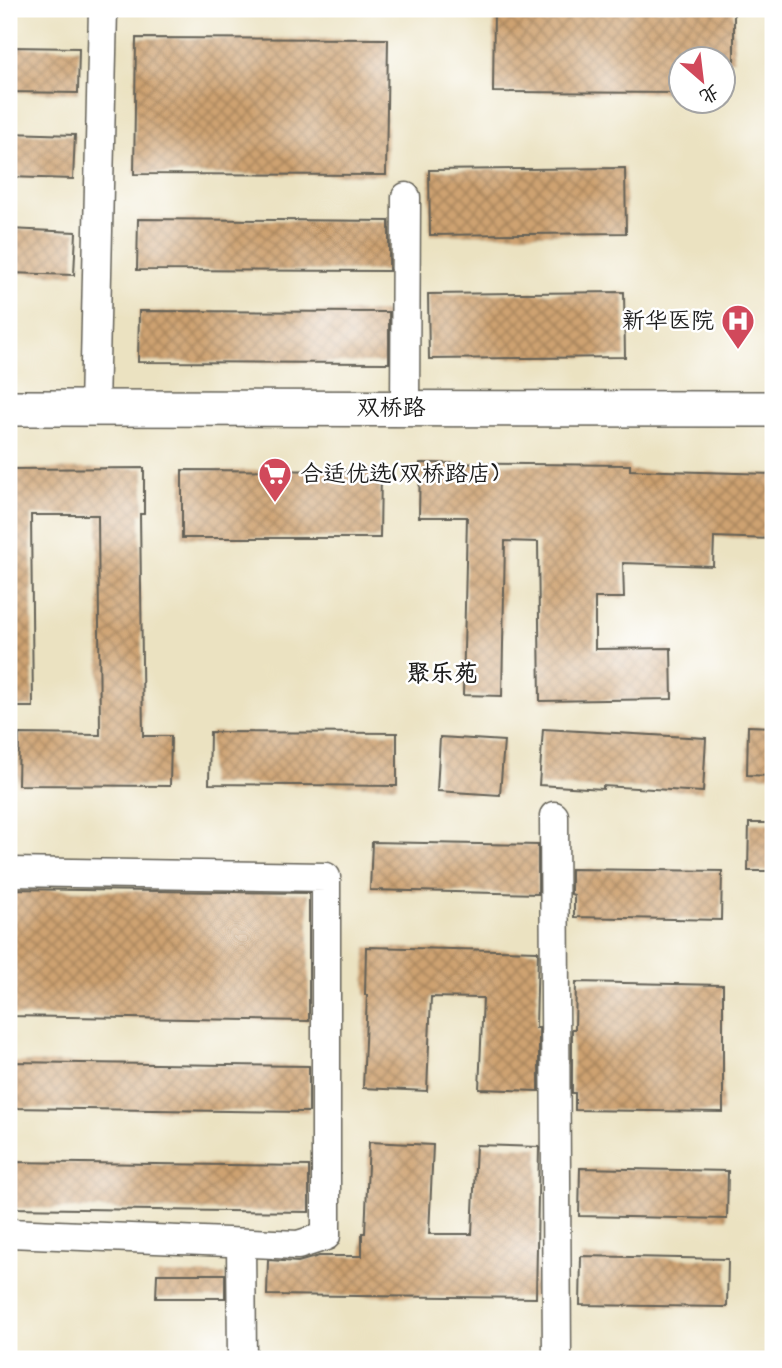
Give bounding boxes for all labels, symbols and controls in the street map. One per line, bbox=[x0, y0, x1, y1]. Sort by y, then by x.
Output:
north arrow bbox=[666, 46, 736, 116]
text: 北 bbox=[695, 77, 724, 110]
hospital icon: 新华医院 bbox=[719, 302, 757, 351]
place label: 新华医院 bbox=[622, 305, 714, 337]
street label: 双桥路 bbox=[357, 392, 426, 424]
supermarket icon: 合适优选(双桥路店) bbox=[256, 455, 294, 504]
place label: 合适优选(双桥路店) bbox=[300, 458, 499, 490]
district label: 聚乐苑 bbox=[406, 657, 478, 691]

